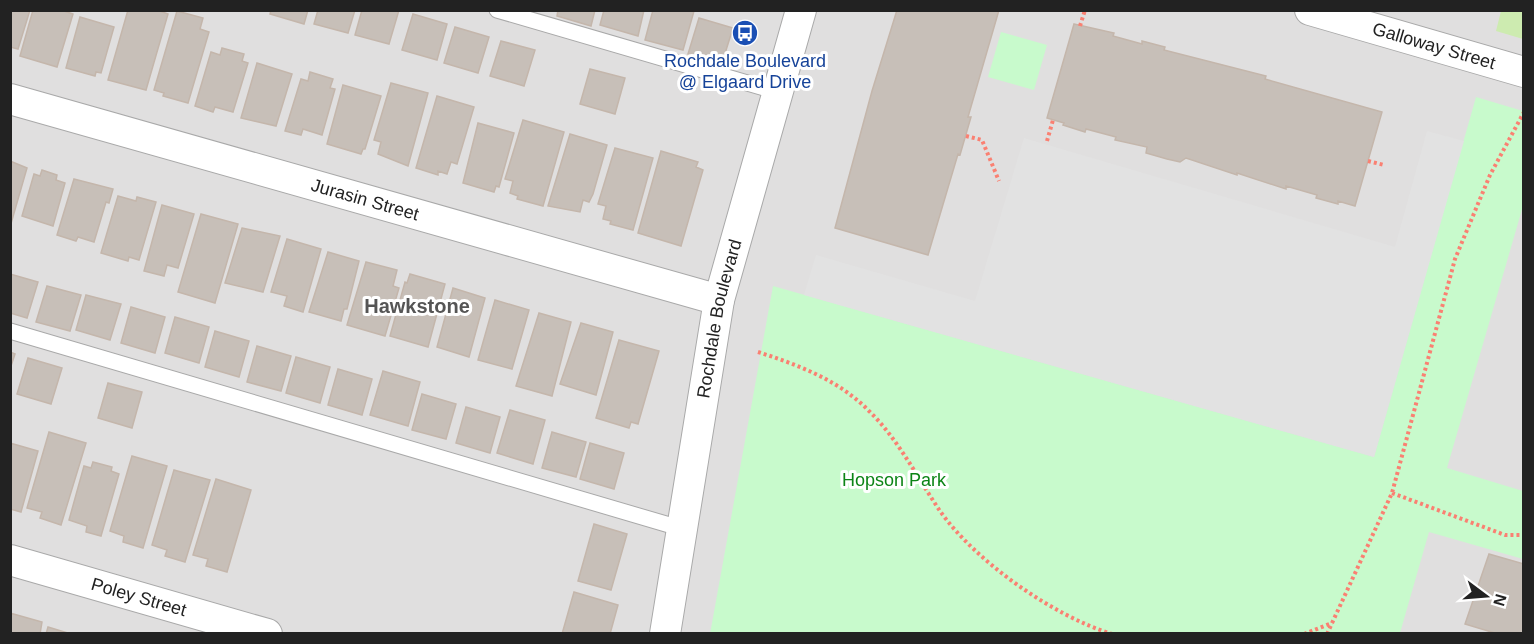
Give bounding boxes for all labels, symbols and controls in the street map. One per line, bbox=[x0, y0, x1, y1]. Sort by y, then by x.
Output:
bus stop icon: Rochdale Boulevard @ Elgaard Drive bbox=[730, 18, 760, 48]
street label: Galloway Street bbox=[1370, 19, 1498, 73]
place label: Rochdale Boulevard @ Elgaard Drive bbox=[664, 51, 826, 92]
street label: Jurasin Street bbox=[309, 175, 421, 224]
street label: Rochdale Boulevard bbox=[693, 237, 746, 400]
district label: Hawkstone bbox=[364, 295, 470, 317]
park label: Hopson Park bbox=[842, 470, 947, 490]
north arrow bbox=[1456, 566, 1516, 626]
street label: Poley Street bbox=[89, 574, 189, 620]
text: N bbox=[1490, 592, 1510, 608]

